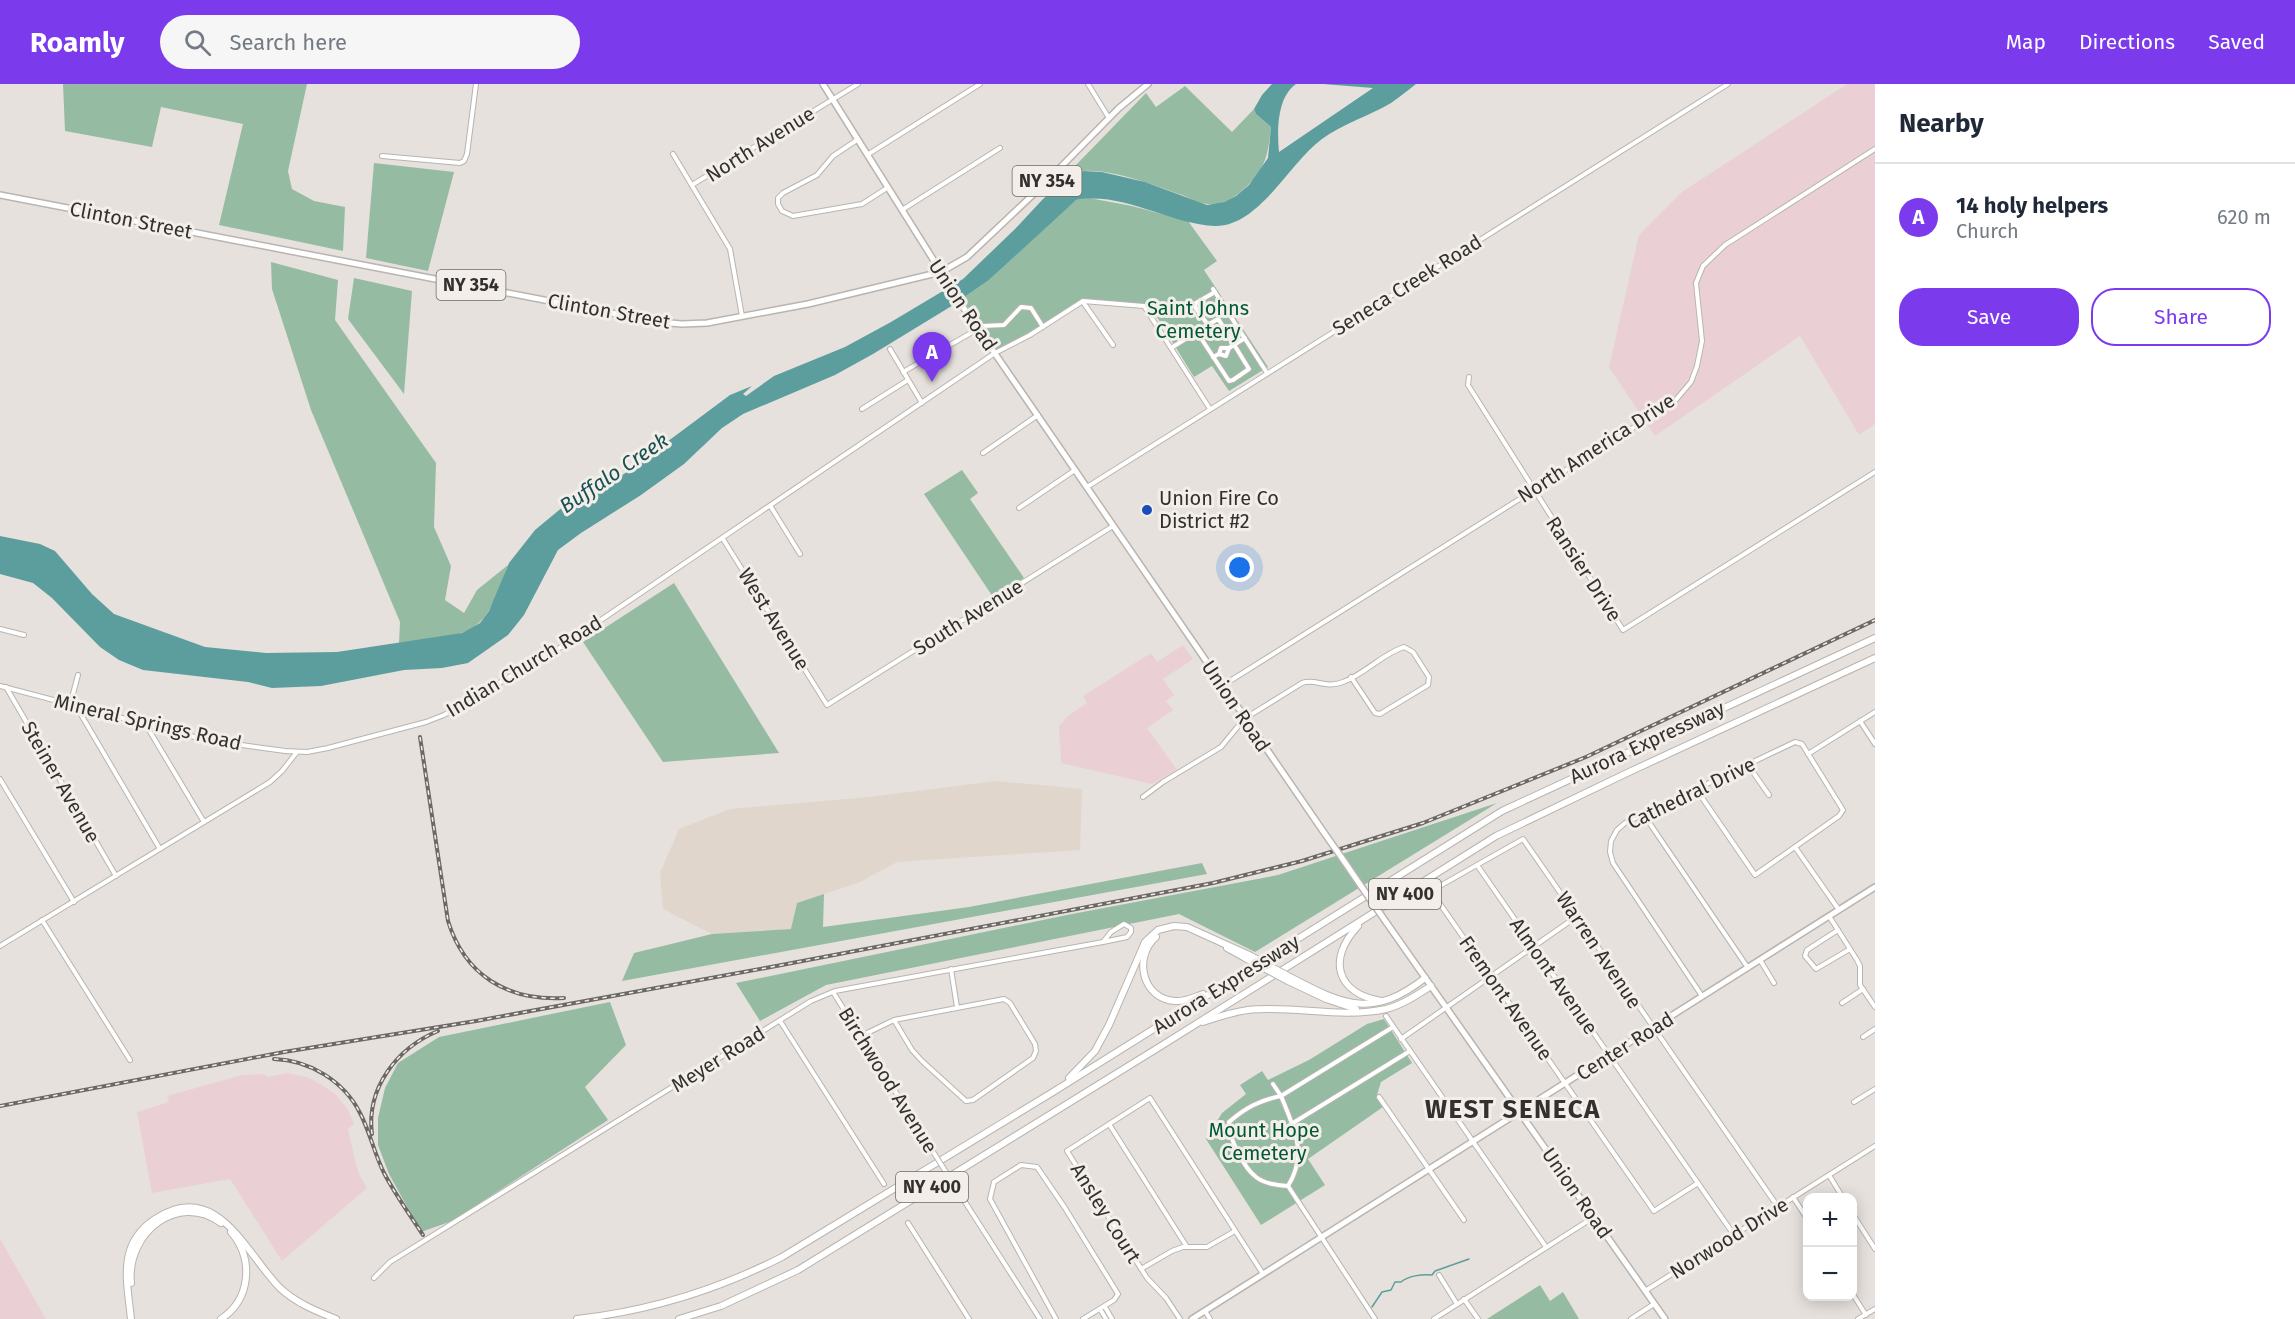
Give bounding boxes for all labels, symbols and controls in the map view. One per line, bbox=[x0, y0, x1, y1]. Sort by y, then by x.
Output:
search box bbox=[160, 15, 580, 69]
text: Roamly bbox=[30, 26, 124, 59]
icon: search bbox=[181, 26, 214, 59]
text: Search here bbox=[229, 29, 347, 56]
text: Map bbox=[2006, 29, 2046, 55]
text: Directions bbox=[2079, 29, 2175, 55]
text: Saved bbox=[2208, 29, 2265, 55]
street label: North Avenue bbox=[701, 101, 819, 187]
text: Nearby bbox=[1899, 108, 1984, 139]
road number: NY 354 bbox=[1012, 166, 1082, 196]
text: 14 holy helpers bbox=[1956, 192, 2108, 219]
street label: Clinton Street bbox=[68, 196, 195, 244]
text: A bbox=[1913, 205, 1924, 229]
text: 620 m bbox=[2217, 205, 2271, 229]
text: Church bbox=[1956, 219, 2019, 243]
street label: Seneca Creek Road bbox=[1328, 229, 1486, 341]
street label: Union Road bbox=[924, 255, 1002, 355]
road number: NY 354 bbox=[436, 270, 506, 300]
street label: Clinton Street bbox=[546, 288, 673, 334]
button: Save bbox=[1899, 288, 2079, 346]
button: Share bbox=[2091, 288, 2271, 346]
park label: Saint Johns Cemetery bbox=[1147, 296, 1249, 343]
pin: A bbox=[912, 332, 952, 382]
street label: North America Drive bbox=[1513, 388, 1679, 508]
water label: Buffalo Creek bbox=[555, 427, 673, 519]
place label: Union Fire Co District #2 bbox=[1159, 486, 1279, 533]
marker: Union Fire Co District #2 bbox=[1140, 503, 1154, 517]
street label: Ransier Drive bbox=[1541, 512, 1627, 626]
your location bbox=[1225, 553, 1254, 582]
street label: West Avenue bbox=[733, 564, 815, 674]
street label: South Avenue bbox=[909, 574, 1027, 660]
street label: Indian Church Road bbox=[442, 610, 606, 722]
street label: Union Road bbox=[1197, 656, 1275, 756]
street label: Mineral Springs Road bbox=[52, 689, 244, 755]
street label: Aurora Expressway bbox=[1566, 696, 1728, 788]
street label: Steiner Avenue bbox=[17, 717, 105, 847]
street label: Cathedral Drive bbox=[1623, 752, 1759, 834]
road number: NY 400 bbox=[1369, 879, 1441, 909]
street label: Warren Avenue bbox=[1551, 887, 1647, 1013]
street label: Almont Avenue bbox=[1505, 913, 1603, 1039]
street label: Aurora Expressway bbox=[1148, 929, 1304, 1039]
street label: Fremont Avenue bbox=[1454, 931, 1558, 1065]
street label: Birchwood Avenue bbox=[833, 1003, 943, 1157]
street label: Center Road bbox=[1572, 1007, 1678, 1085]
street label: Meyer Road bbox=[667, 1021, 769, 1097]
district label: WEST SENECA bbox=[1425, 1094, 1601, 1125]
park label: Mount Hope Cemetery bbox=[1208, 1118, 1320, 1165]
street label: Union Road bbox=[1537, 1143, 1617, 1243]
street label: Ansley Court bbox=[1066, 1159, 1147, 1268]
road number: NY 400 bbox=[896, 1172, 968, 1202]
street label: Norwood Drive bbox=[1665, 1192, 1793, 1284]
map controls bbox=[1803, 1193, 1857, 1301]
button: + bbox=[1803, 1193, 1857, 1247]
button: − bbox=[1803, 1247, 1857, 1301]

